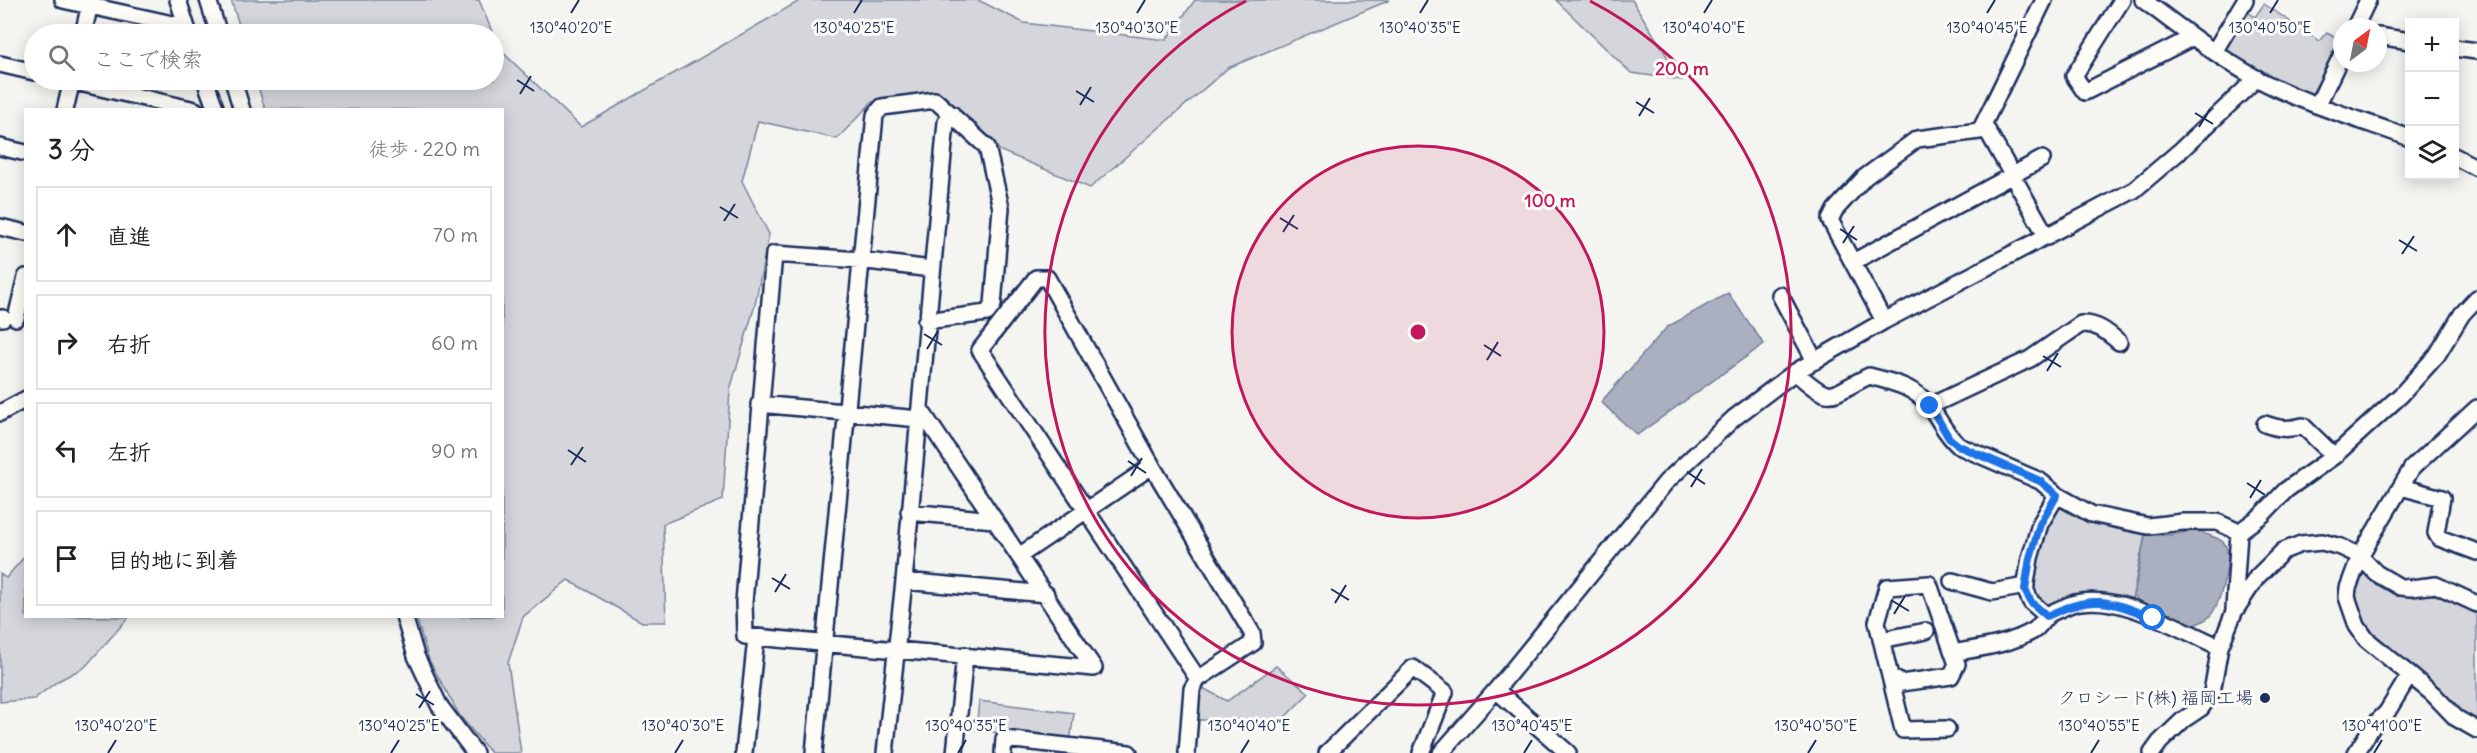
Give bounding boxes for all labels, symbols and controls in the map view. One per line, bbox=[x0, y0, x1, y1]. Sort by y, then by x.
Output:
text: 130°40'20"E bbox=[530, 18, 612, 37]
text: 130°40'25"E bbox=[813, 18, 895, 37]
text: 130°40'30"E bbox=[1096, 18, 1179, 37]
text: 130°40'35"E bbox=[1379, 18, 1461, 37]
text: 130°40'40"E bbox=[1663, 18, 1745, 37]
text: 130°40'45"E bbox=[1946, 18, 2028, 37]
text: 130°40'50"E bbox=[2229, 18, 2312, 37]
north arrow bbox=[2333, 18, 2387, 72]
map controls bbox=[2405, 18, 2459, 180]
button: + bbox=[2405, 18, 2459, 72]
search box bbox=[24, 24, 504, 90]
icon: search bbox=[45, 41, 78, 74]
text: ここで検索 bbox=[93, 45, 203, 73]
text: 200 m bbox=[1655, 57, 1709, 80]
button: − bbox=[2405, 72, 2459, 126]
button: layers bbox=[2405, 126, 2459, 180]
text: 3 分 bbox=[48, 133, 95, 166]
text: 徒歩 · 220 m bbox=[369, 136, 480, 161]
text: 100 m bbox=[1525, 189, 1576, 212]
icon: ahead bbox=[50, 218, 83, 251]
text: 直進 bbox=[107, 222, 151, 250]
text: 70 m bbox=[433, 222, 478, 247]
centre of rings bbox=[1408, 322, 1428, 342]
icon: right bbox=[50, 326, 83, 359]
text: 右折 bbox=[107, 330, 151, 358]
text: 60 m bbox=[431, 330, 478, 355]
route end bbox=[1916, 392, 1942, 418]
icon: left bbox=[50, 434, 83, 467]
text: 左折 bbox=[107, 438, 151, 466]
text: 90 m bbox=[431, 438, 478, 463]
icon: arrive bbox=[50, 542, 83, 575]
text: 目的地に到着 bbox=[107, 546, 239, 574]
route start bbox=[2139, 604, 2165, 630]
place label: クロシード(株) 福岡工場 bbox=[2058, 686, 2253, 709]
marker: クロシード(株) 福岡工場 bbox=[2258, 691, 2272, 705]
text: 130°40'20"E bbox=[75, 716, 157, 735]
text: 130°40'25"E bbox=[358, 716, 440, 735]
text: 130°40'30"E bbox=[642, 716, 725, 735]
text: 130°40'35"E bbox=[925, 716, 1007, 735]
text: 130°40'40"E bbox=[1208, 716, 1290, 735]
text: 130°40'45"E bbox=[1491, 716, 1573, 735]
text: 130°40'50"E bbox=[1775, 716, 1858, 735]
text: 130°40'55"E bbox=[2058, 716, 2140, 735]
text: 130°41'00"E bbox=[2342, 716, 2422, 735]

